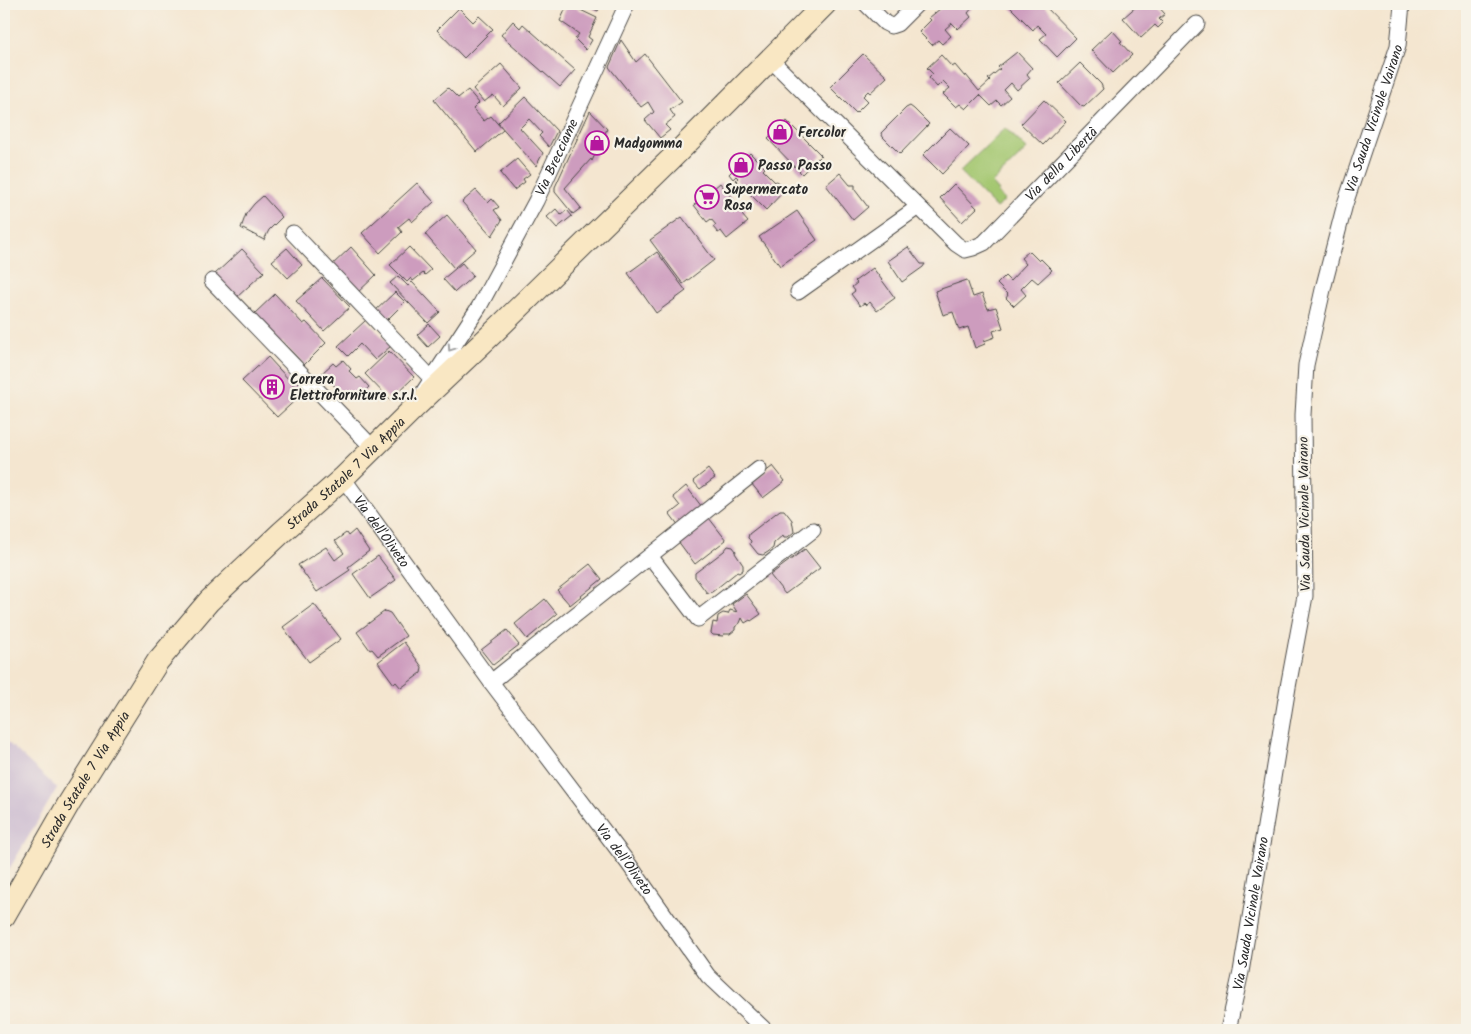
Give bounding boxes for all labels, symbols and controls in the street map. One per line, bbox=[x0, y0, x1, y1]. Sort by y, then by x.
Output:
street label: Via Sauda Vicinale Vairano bbox=[1340, 42, 1410, 196]
street label: Via Brecciame bbox=[530, 115, 585, 200]
shop icon: Fercolor bbox=[767, 119, 793, 145]
place label: Fercolor bbox=[798, 122, 847, 144]
street label: Via della Libertà bbox=[1020, 122, 1104, 207]
shop icon: Madgomma bbox=[584, 130, 610, 156]
place label: Madgomma bbox=[614, 133, 682, 155]
shop icon: Passo Passo bbox=[728, 152, 754, 178]
place label: Passo Passo bbox=[758, 155, 833, 177]
place label: Supermercato Rosa bbox=[724, 179, 809, 217]
supermarket icon: Supermercato Rosa bbox=[694, 184, 720, 210]
one-way arrow bbox=[448, 342, 458, 351]
place label: Correra Elettroforniture s.r.l. bbox=[290, 369, 417, 407]
building icon: Correra Elettroforniture s.r.l. bbox=[259, 374, 285, 400]
street label: Strada Statale 7 Via Appia bbox=[282, 412, 411, 535]
street label: Via Sauda Vicinale Vairano bbox=[1293, 436, 1317, 592]
street label: Via dell'Oliveto bbox=[347, 491, 415, 573]
street label: Strada Statale 7 Via Appia bbox=[35, 707, 136, 852]
street label: Via dell'Oliveto bbox=[590, 819, 658, 900]
street label: Via Sauda Vicinale Vairano bbox=[1227, 835, 1275, 992]

